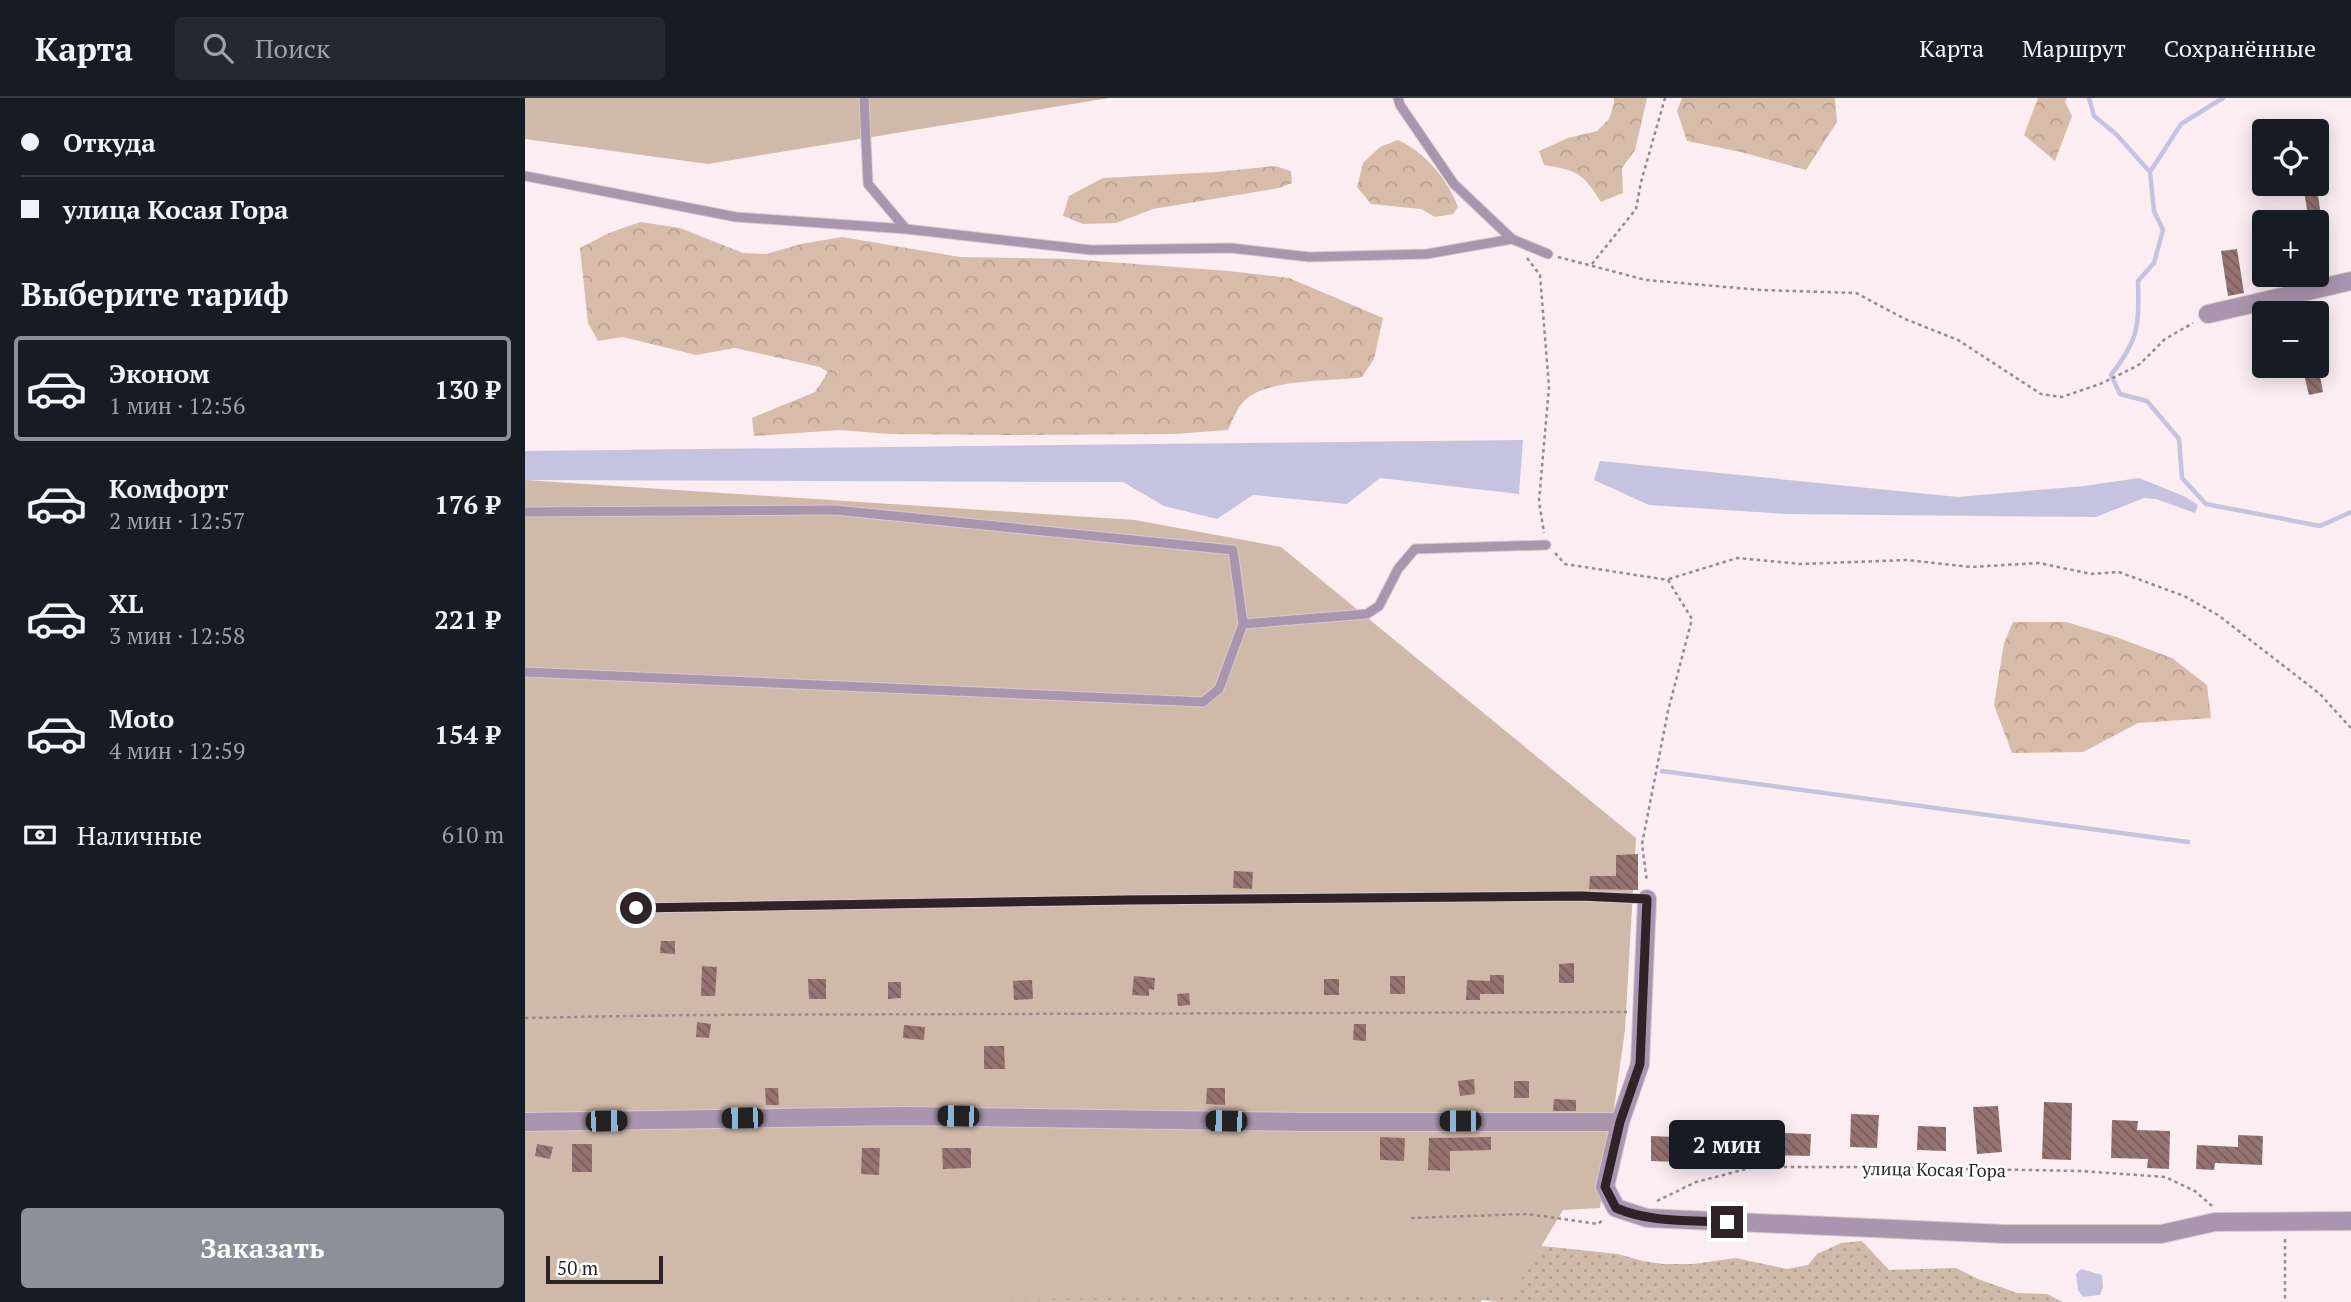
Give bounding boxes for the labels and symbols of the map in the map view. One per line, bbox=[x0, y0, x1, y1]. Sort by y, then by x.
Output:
route start bbox=[620, 892, 652, 924]
car bbox=[937, 1105, 980, 1127]
car bbox=[721, 1107, 764, 1129]
car bbox=[585, 1110, 628, 1132]
car bbox=[1205, 1110, 1248, 1132]
car bbox=[1440, 1111, 1482, 1132]
callout: 2 мин bbox=[1669, 1121, 1785, 1170]
street label: улица Косая Гора bbox=[1861, 1156, 2006, 1182]
route end bbox=[1711, 1206, 1743, 1238]
scale bar bbox=[546, 1253, 663, 1285]

